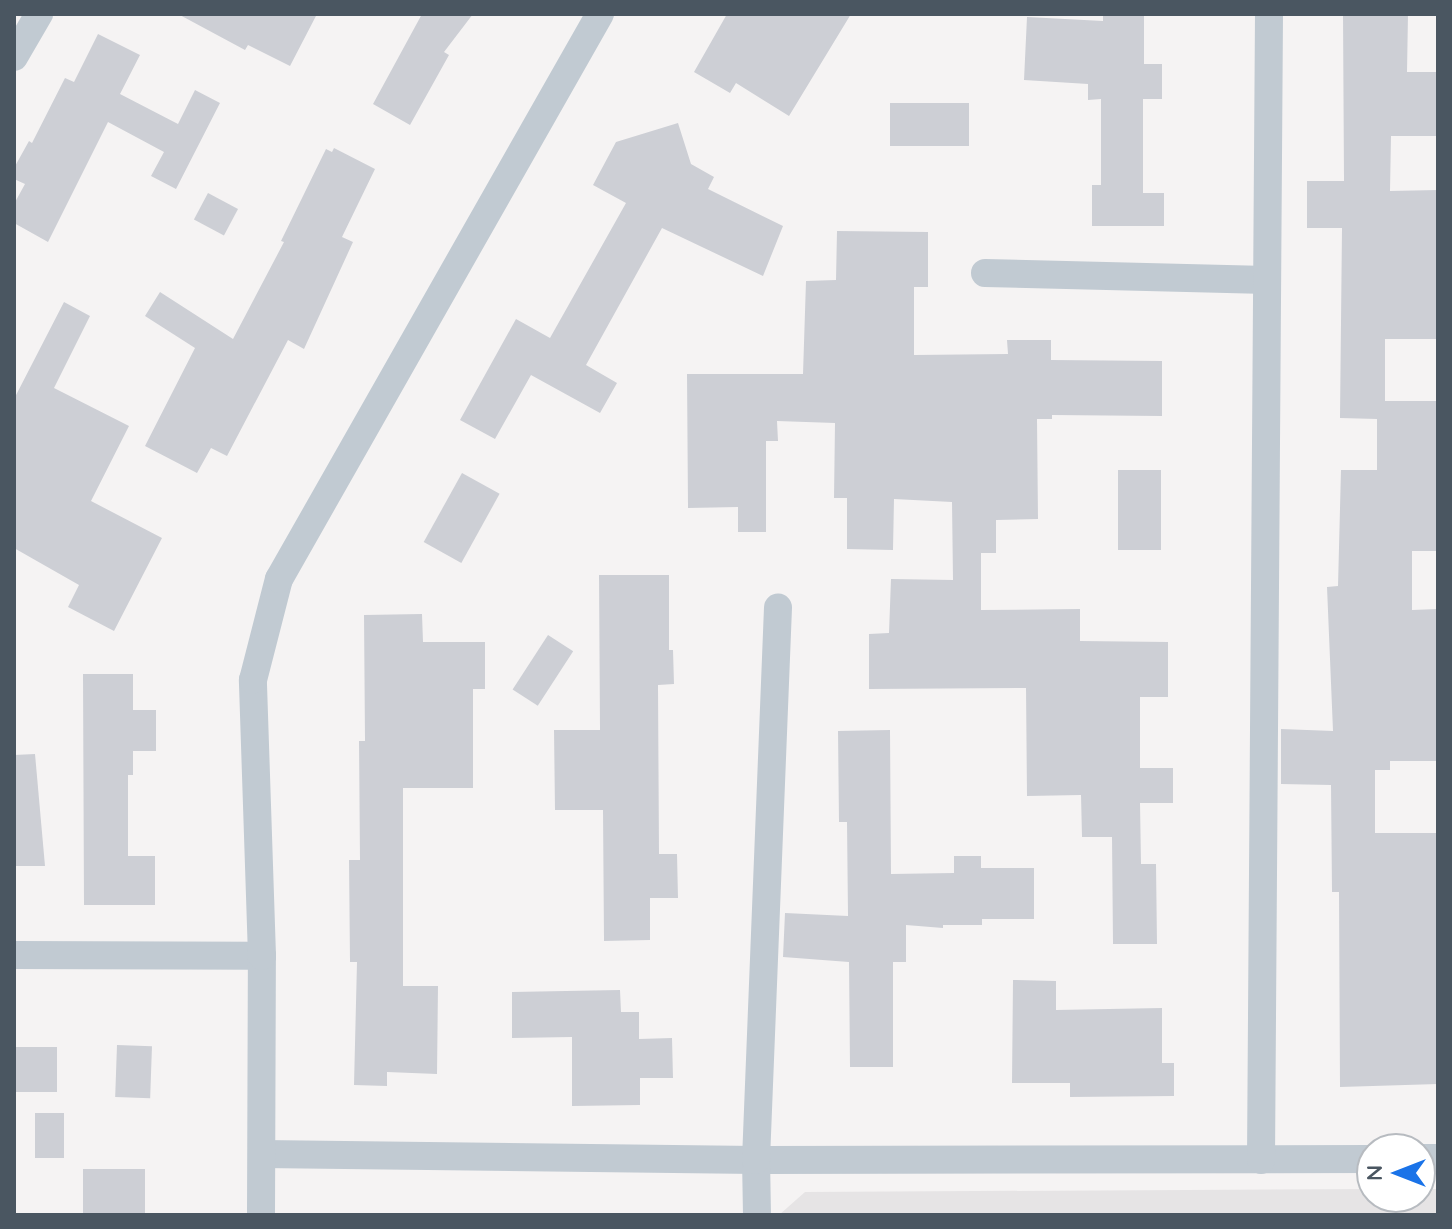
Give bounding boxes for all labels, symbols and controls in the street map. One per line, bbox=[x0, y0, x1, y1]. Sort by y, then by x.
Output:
north arrow bbox=[1356, 1133, 1436, 1213]
text: N bbox=[1360, 1165, 1388, 1181]

